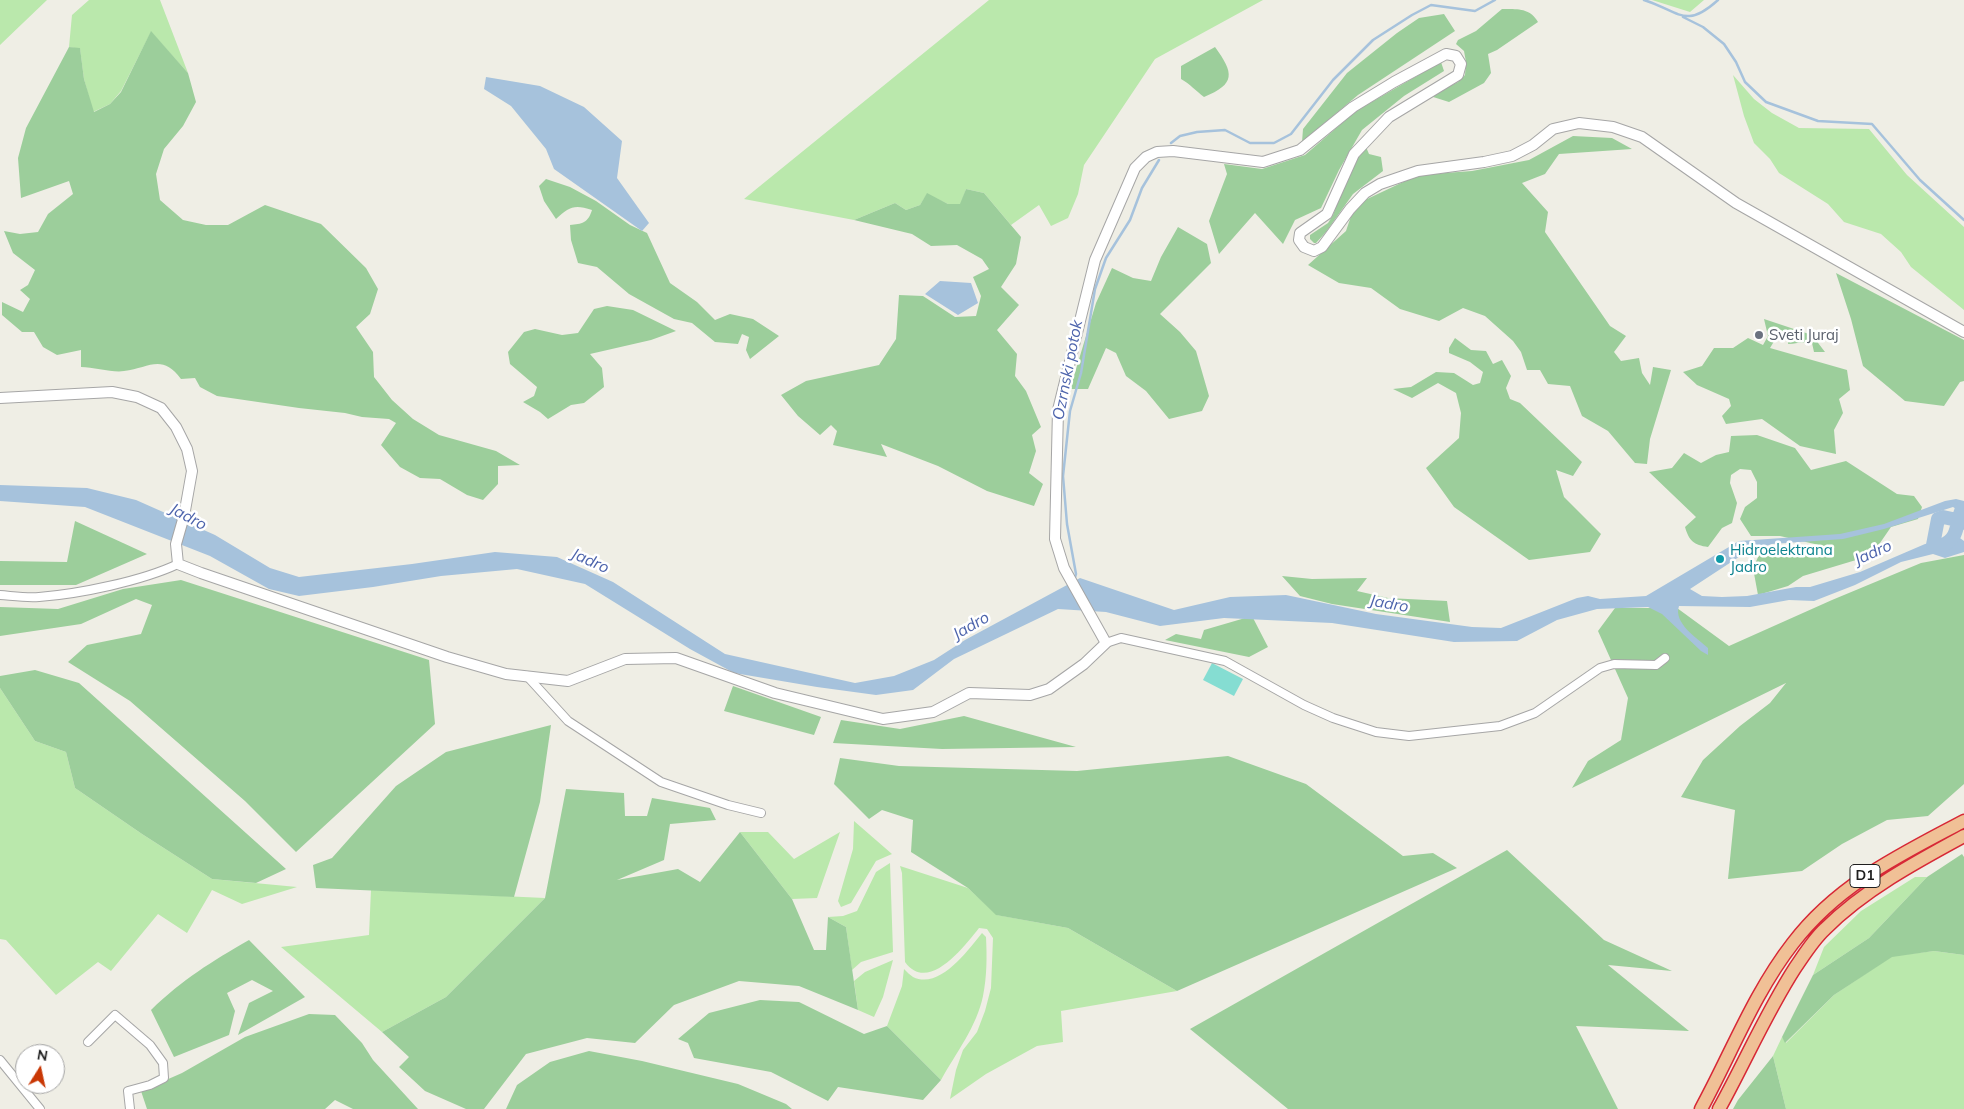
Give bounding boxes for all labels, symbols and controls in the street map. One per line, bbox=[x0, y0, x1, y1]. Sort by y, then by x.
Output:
water label: Ozrnski potok bbox=[1049, 318, 1087, 422]
place label: Sveti Juraj bbox=[1769, 326, 1839, 344]
marker: Sveti Juraj bbox=[1753, 329, 1765, 341]
water label: Jadro bbox=[166, 499, 210, 535]
water label: Jadro bbox=[1851, 536, 1895, 570]
place label: Hidroelektrana Jadro bbox=[1730, 541, 1833, 576]
water label: Jadro bbox=[568, 544, 612, 578]
marker: Hidroelektrana Jadro bbox=[1714, 553, 1726, 565]
water label: Jadro bbox=[1368, 591, 1410, 617]
water label: Jadro bbox=[949, 608, 993, 644]
road number: D1 bbox=[1850, 864, 1880, 888]
north arrow bbox=[15, 1044, 65, 1094]
text: N bbox=[36, 1045, 49, 1065]

